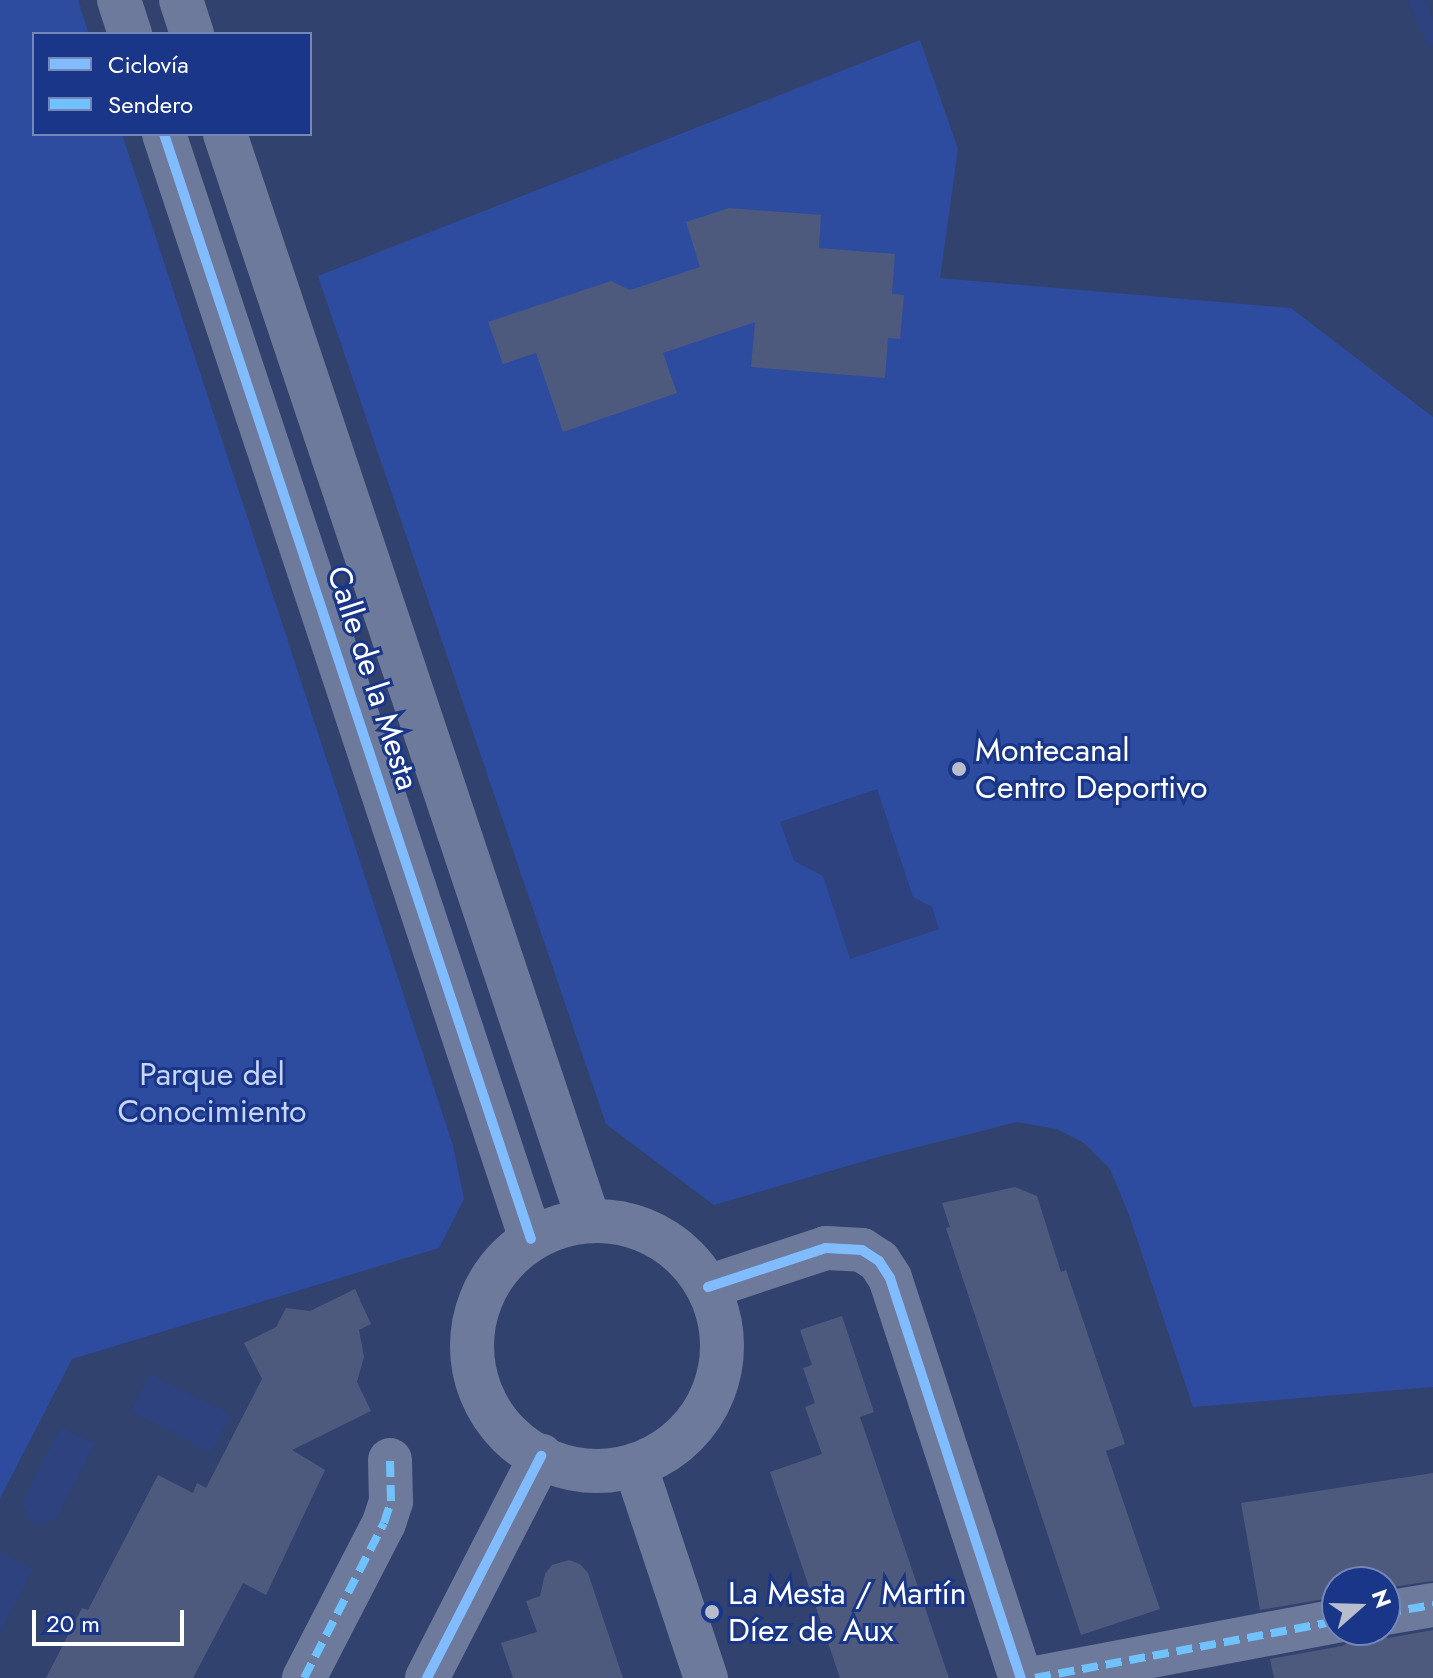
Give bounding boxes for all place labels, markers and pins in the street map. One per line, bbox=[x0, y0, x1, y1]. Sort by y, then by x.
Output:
place label: Montecanal Centro Deportivo bbox=[975, 732, 1207, 807]
marker: Montecanal Centro Deportivo bbox=[950, 760, 968, 778]
place label: La Mesta / Martín Díez de Aux bbox=[728, 1575, 967, 1650]
marker: La Mesta / Martín Díez de Aux bbox=[703, 1603, 721, 1621]

